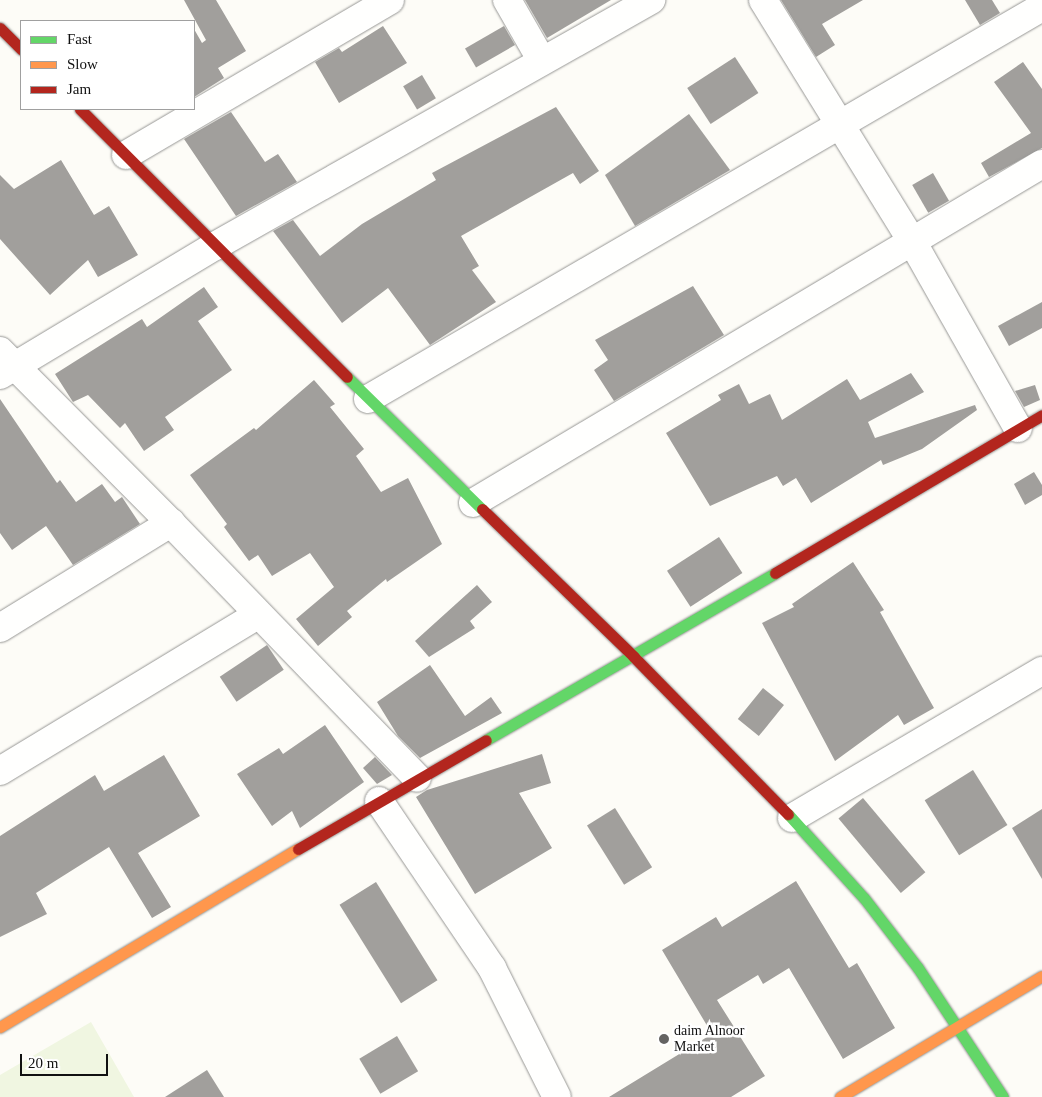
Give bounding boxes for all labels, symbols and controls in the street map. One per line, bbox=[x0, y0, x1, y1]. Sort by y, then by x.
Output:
legend bbox=[20, 20, 195, 110]
text: Fast bbox=[67, 31, 92, 47]
text: Slow bbox=[67, 56, 98, 72]
text: Jam bbox=[67, 81, 91, 97]
place label: daim Alnoor Market bbox=[674, 1023, 745, 1056]
marker: daim Alnoor Market bbox=[658, 1033, 670, 1045]
scale bar bbox=[22, 1044, 110, 1076]
text: 20 m bbox=[28, 1055, 58, 1071]

